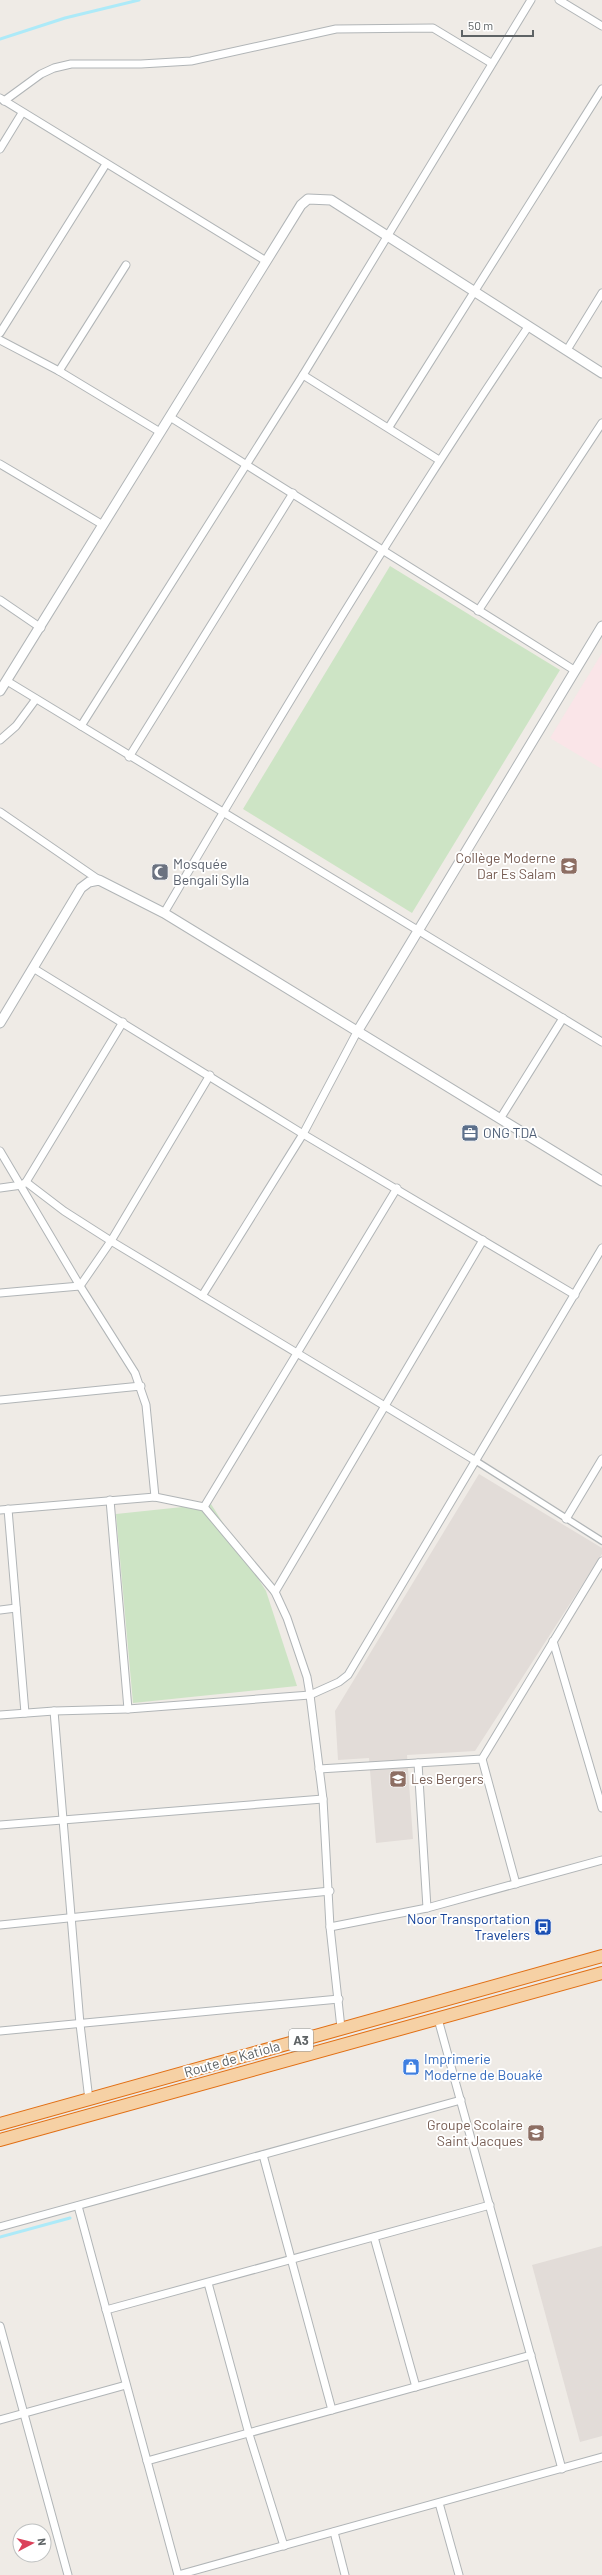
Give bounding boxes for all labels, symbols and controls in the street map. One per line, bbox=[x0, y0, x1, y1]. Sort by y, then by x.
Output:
scale bar bbox=[462, 12, 533, 38]
text: 50 m bbox=[468, 18, 493, 32]
place label: Collège Moderne Dar Es Salam bbox=[455, 849, 556, 882]
place label: Mosquée Bengali Sylla bbox=[173, 855, 249, 888]
school or university icon: Collège Moderne Dar Es Salam bbox=[559, 856, 579, 876]
mosque icon: Mosquée Bengali Sylla bbox=[150, 862, 170, 882]
office icon: ONG TDA bbox=[460, 1123, 480, 1143]
place label: ONG TDA bbox=[483, 1124, 538, 1141]
school or university icon: Les Bergers bbox=[388, 1769, 408, 1789]
place label: Les Bergers bbox=[411, 1770, 484, 1787]
place label: Noor Transportation Travelers bbox=[407, 1910, 530, 1943]
bus stop icon: Noor Transportation Travelers bbox=[533, 1917, 553, 1937]
road number: A3 bbox=[289, 2029, 313, 2051]
street label: Route de Katiola bbox=[182, 2037, 282, 2080]
place label: Imprimerie Moderne de Bouaké bbox=[424, 2050, 543, 2083]
shop icon: Imprimerie Moderne de Bouaké bbox=[401, 2057, 421, 2077]
place label: Groupe Scolaire Saint Jacques bbox=[427, 2116, 523, 2149]
school or university icon: Groupe Scolaire Saint Jacques bbox=[526, 2123, 546, 2143]
north arrow bbox=[12, 2523, 52, 2563]
text: N bbox=[36, 2537, 49, 2546]

